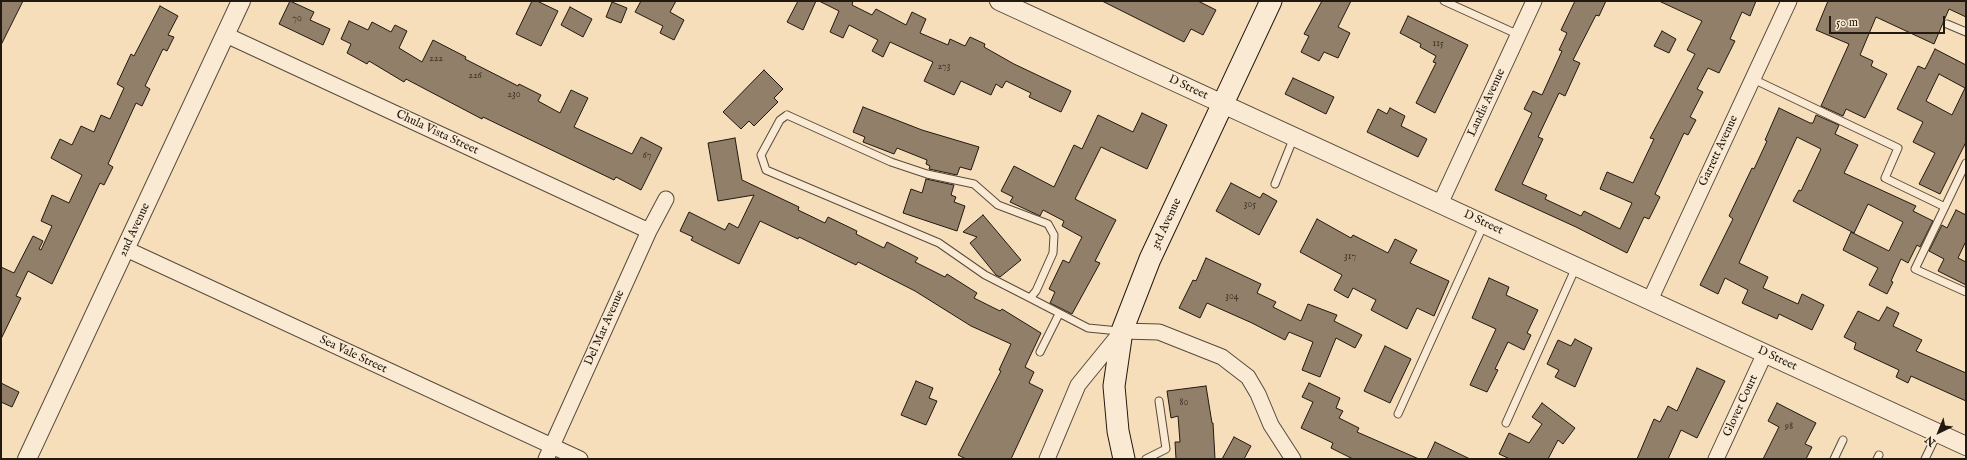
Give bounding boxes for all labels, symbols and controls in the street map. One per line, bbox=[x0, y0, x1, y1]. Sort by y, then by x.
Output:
scale bar bbox=[1831, 8, 1947, 34]
house number: 70 bbox=[292, 13, 302, 25]
text: 50 m bbox=[1836, 15, 1858, 30]
house number: 115 bbox=[1432, 38, 1444, 50]
house number: 222 bbox=[429, 53, 443, 65]
house number: 273 bbox=[938, 61, 950, 73]
street label: Landis Avenue bbox=[1465, 67, 1509, 139]
house number: 226 bbox=[468, 70, 482, 82]
street label: D Street bbox=[1166, 73, 1210, 103]
house number: 230 bbox=[507, 89, 521, 101]
street label: Chula Vista Street bbox=[394, 108, 480, 158]
street label: Garrett Avenue bbox=[1696, 113, 1742, 189]
house number: 67 bbox=[643, 150, 651, 162]
street label: 3rd Avenue bbox=[1149, 196, 1185, 252]
house number: 305 bbox=[1244, 199, 1256, 211]
street label: 2nd Avenue bbox=[116, 201, 154, 259]
street label: D Street bbox=[1461, 208, 1505, 238]
house number: 317 bbox=[1344, 251, 1356, 263]
street label: Del Mar Avenue bbox=[582, 288, 628, 368]
house number: 304 bbox=[1225, 291, 1239, 303]
street label: Sea Vale Street bbox=[317, 333, 389, 377]
street label: D Street bbox=[1755, 344, 1799, 374]
street label: Glover Court bbox=[1720, 373, 1762, 439]
house number: 80 bbox=[1180, 397, 1188, 409]
north arrow bbox=[1919, 412, 1959, 452]
house number: 98 bbox=[1785, 421, 1793, 433]
text: N bbox=[1923, 432, 1939, 449]

